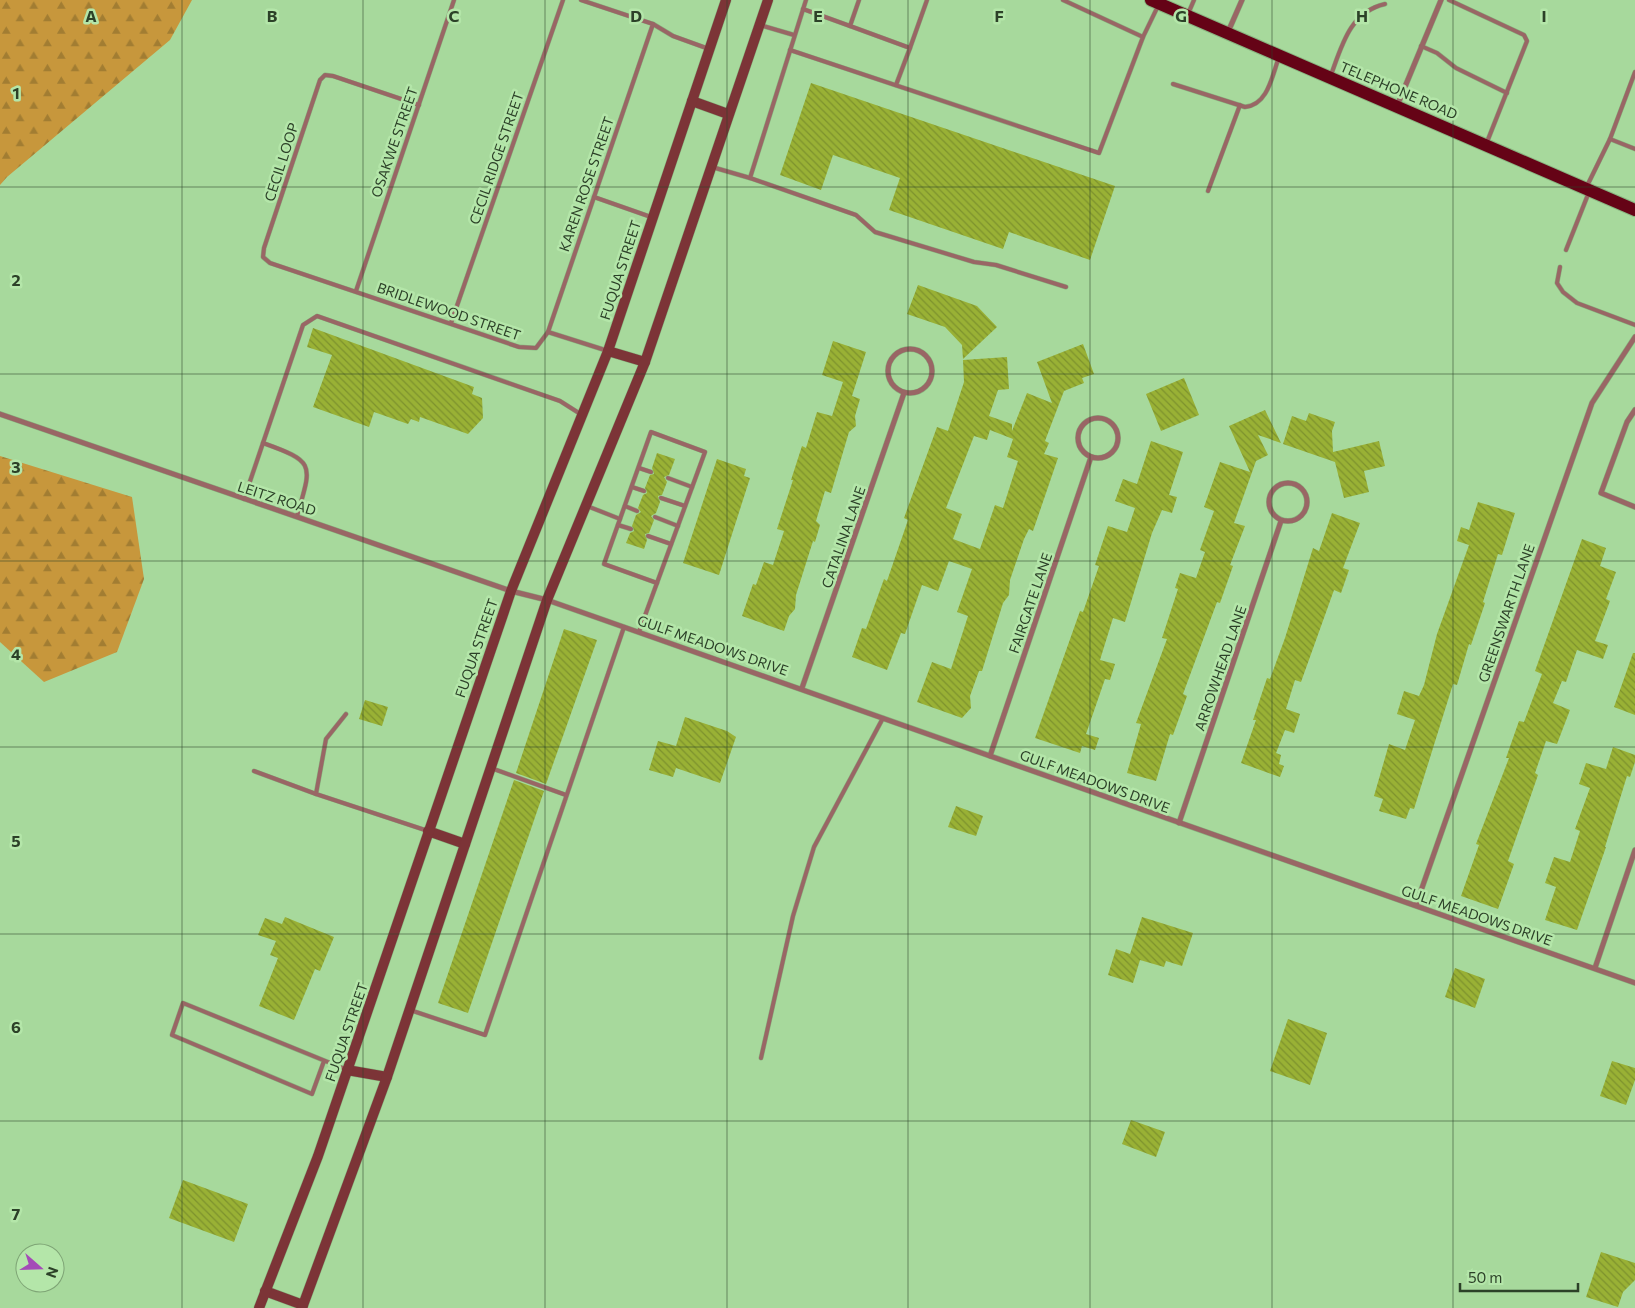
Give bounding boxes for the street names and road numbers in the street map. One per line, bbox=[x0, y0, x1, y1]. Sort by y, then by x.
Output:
street label: TELEPHONE ROAD bbox=[1338, 58, 1460, 122]
street label: OSAKWE STREET bbox=[367, 84, 421, 200]
street label: CECIL RIDGE STREET bbox=[465, 90, 527, 226]
street label: KAREN ROSE STREET bbox=[555, 114, 617, 254]
street label: CECIL LOOP bbox=[260, 120, 302, 203]
street label: FUQUA STREET bbox=[596, 218, 644, 322]
street label: BRIDLEWOOD STREET bbox=[375, 278, 523, 344]
street label: LEITZ ROAD bbox=[236, 477, 318, 519]
street label: CATALINA LANE bbox=[818, 484, 868, 590]
street label: GREENSWARTH LANE bbox=[1474, 541, 1538, 685]
street label: FAIRGATE LANE bbox=[1005, 550, 1055, 656]
street label: FUQUA STREET bbox=[451, 596, 501, 700]
street label: ARROWHEAD LANE bbox=[1191, 603, 1249, 733]
street label: GULF MEADOWS DRIVE bbox=[635, 611, 791, 679]
street label: GULF MEADOWS DRIVE bbox=[1018, 746, 1172, 816]
street label: GULF MEADOWS DRIVE bbox=[1399, 881, 1555, 949]
street label: FUQUA STREET bbox=[321, 980, 371, 1084]

